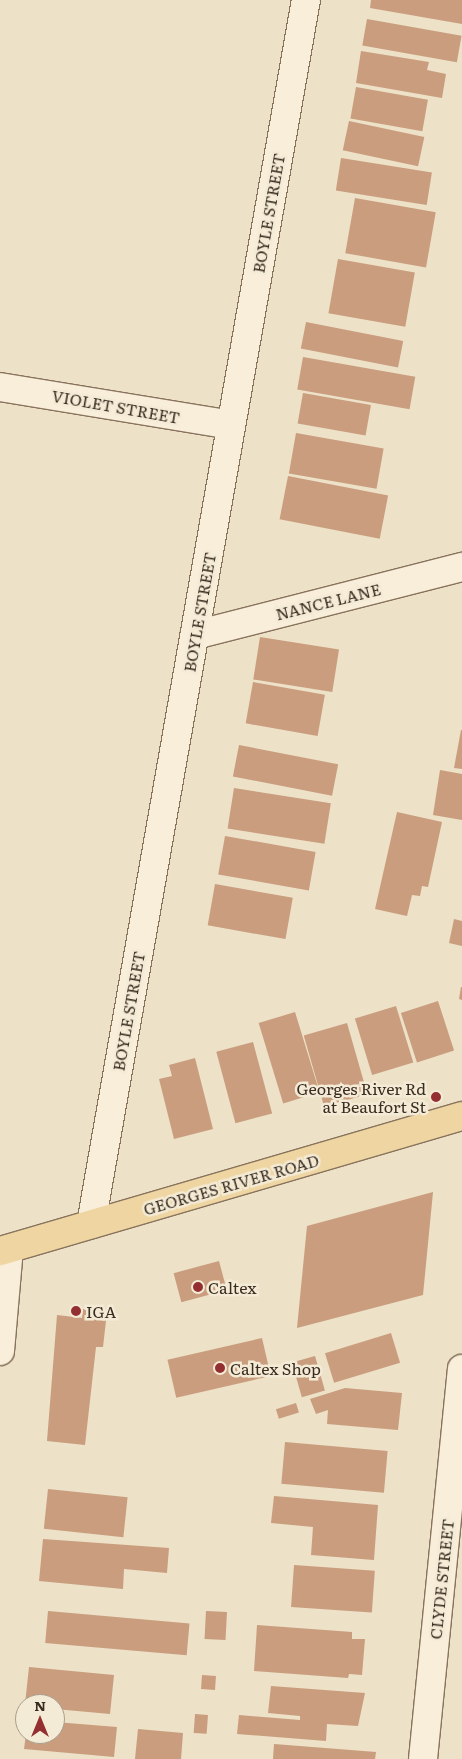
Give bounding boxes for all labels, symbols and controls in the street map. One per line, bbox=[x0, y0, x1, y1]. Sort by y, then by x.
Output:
street label: BOYLE STREET bbox=[248, 152, 288, 274]
street label: VIOLET STREET bbox=[50, 385, 182, 427]
street label: BOYLE STREET bbox=[179, 551, 219, 673]
street label: NANCE LANE bbox=[273, 579, 383, 623]
street label: BOYLE STREET bbox=[108, 950, 148, 1072]
place label: Georges River Rd at Beaufort St bbox=[296, 1078, 426, 1116]
marker: Georges River Rd at Beaufort St bbox=[430, 1091, 442, 1103]
street label: GEORGES RIVER ROAD bbox=[141, 1150, 321, 1218]
place label: Caltex bbox=[208, 1277, 257, 1297]
marker: Caltex bbox=[192, 1281, 204, 1293]
place label: IGA bbox=[86, 1301, 116, 1321]
marker: IGA bbox=[70, 1305, 82, 1317]
place label: Caltex Shop bbox=[230, 1358, 321, 1378]
marker: Caltex Shop bbox=[214, 1362, 226, 1374]
street label: CLYDE STREET bbox=[425, 1518, 457, 1640]
north arrow bbox=[15, 1694, 65, 1744]
text: N bbox=[34, 1695, 46, 1715]

